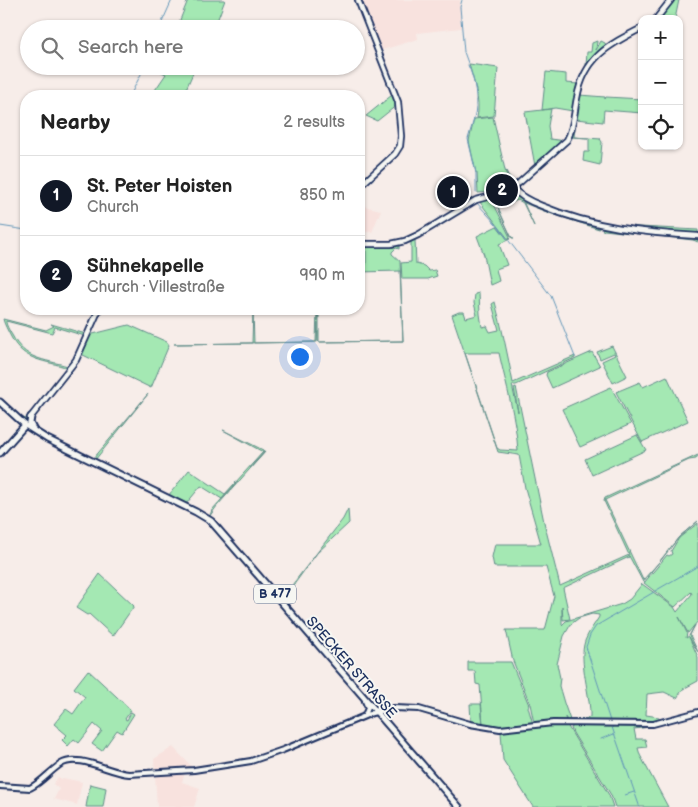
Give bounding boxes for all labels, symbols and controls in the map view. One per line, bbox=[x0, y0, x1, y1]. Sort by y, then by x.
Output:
map controls bbox=[638, 15, 683, 150]
button: + bbox=[638, 15, 683, 60]
search box bbox=[20, 20, 365, 75]
icon: search bbox=[38, 34, 66, 62]
text: Search here bbox=[78, 36, 183, 59]
button: − bbox=[638, 60, 683, 105]
button: locate bbox=[638, 105, 683, 150]
text: Nearby bbox=[40, 110, 110, 135]
text: 2 results bbox=[283, 113, 345, 132]
pin: 2 bbox=[486, 171, 518, 209]
pin: 1 bbox=[437, 173, 469, 211]
text: St. Peter Hoisten bbox=[87, 175, 232, 198]
text: 1 bbox=[53, 186, 59, 205]
text: 850 m bbox=[300, 186, 345, 205]
text: Church bbox=[87, 198, 139, 217]
text: Sühnekapelle bbox=[87, 255, 204, 278]
text: 2 bbox=[51, 266, 61, 285]
text: 990 m bbox=[300, 266, 345, 285]
text: Church · Villestraße bbox=[87, 278, 225, 297]
your location bbox=[287, 344, 313, 370]
road number: B 477 bbox=[254, 584, 296, 604]
street label: SPECKER STRASSE bbox=[303, 613, 400, 722]

